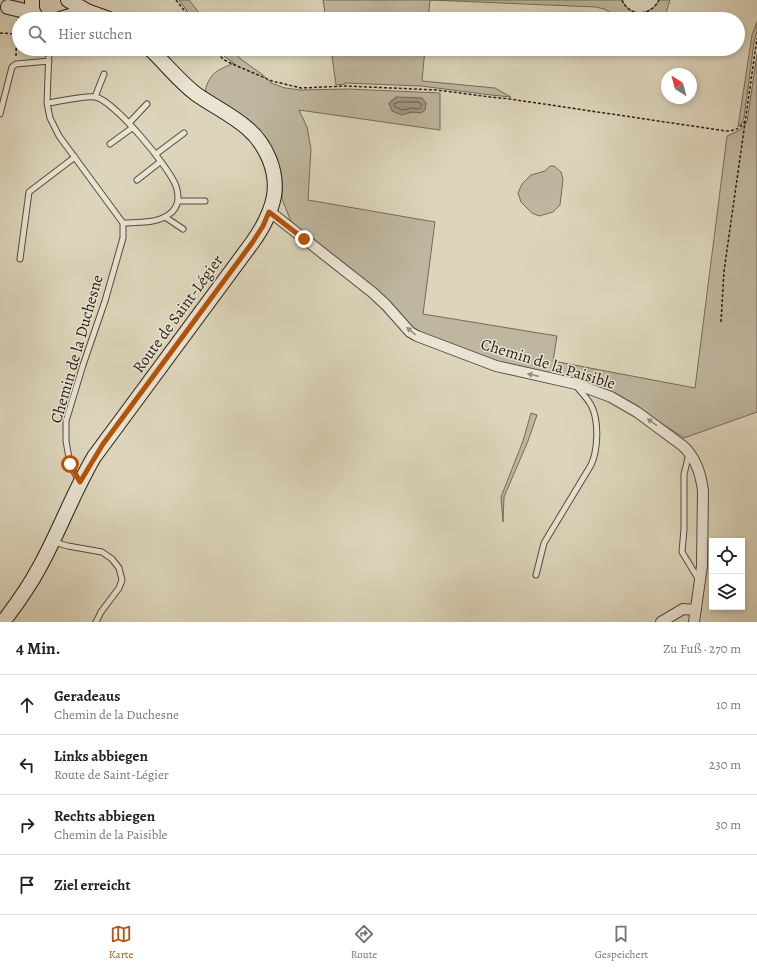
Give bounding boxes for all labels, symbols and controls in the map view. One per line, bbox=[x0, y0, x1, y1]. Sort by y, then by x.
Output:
search box bbox=[12, 12, 745, 56]
icon: search bbox=[26, 23, 48, 45]
text: Hier suchen bbox=[58, 24, 132, 44]
north arrow bbox=[661, 68, 697, 104]
route end bbox=[295, 230, 313, 248]
street label: Route de Saint-Légier bbox=[128, 250, 228, 378]
street label: Chemin de la Duchesne bbox=[45, 272, 109, 426]
one-way arrow bbox=[406, 327, 416, 336]
street label: Chemin de la Paisible bbox=[478, 333, 618, 395]
one-way arrow bbox=[526, 371, 539, 377]
one-way arrow bbox=[647, 418, 657, 426]
route start bbox=[61, 455, 79, 473]
map controls bbox=[709, 538, 745, 610]
button: locate bbox=[709, 538, 745, 574]
button: layers bbox=[709, 574, 745, 610]
text: 4 Min. bbox=[16, 637, 60, 660]
text: Zu Fuß · 270 m bbox=[663, 640, 741, 657]
text: Geradeaus bbox=[54, 686, 120, 706]
icon: ahead bbox=[16, 694, 38, 716]
text: 10 m bbox=[716, 696, 741, 713]
text: Chemin de la Duchesne bbox=[54, 706, 179, 723]
text: Links abbiegen bbox=[54, 746, 148, 766]
icon: left bbox=[16, 754, 38, 776]
text: 230 m bbox=[709, 756, 741, 773]
text: Route de Saint-Légier bbox=[54, 766, 169, 783]
text: Rechts abbiegen bbox=[54, 806, 155, 826]
icon: right bbox=[16, 814, 38, 836]
text: 30 m bbox=[715, 816, 741, 833]
text: Chemin de la Paisible bbox=[54, 826, 167, 843]
icon: arrive bbox=[16, 874, 38, 896]
text: Ziel erreicht bbox=[54, 875, 130, 895]
tab: Karte bbox=[109, 923, 133, 962]
tab: Route bbox=[351, 923, 377, 962]
tab: Gespeichert bbox=[595, 923, 648, 962]

